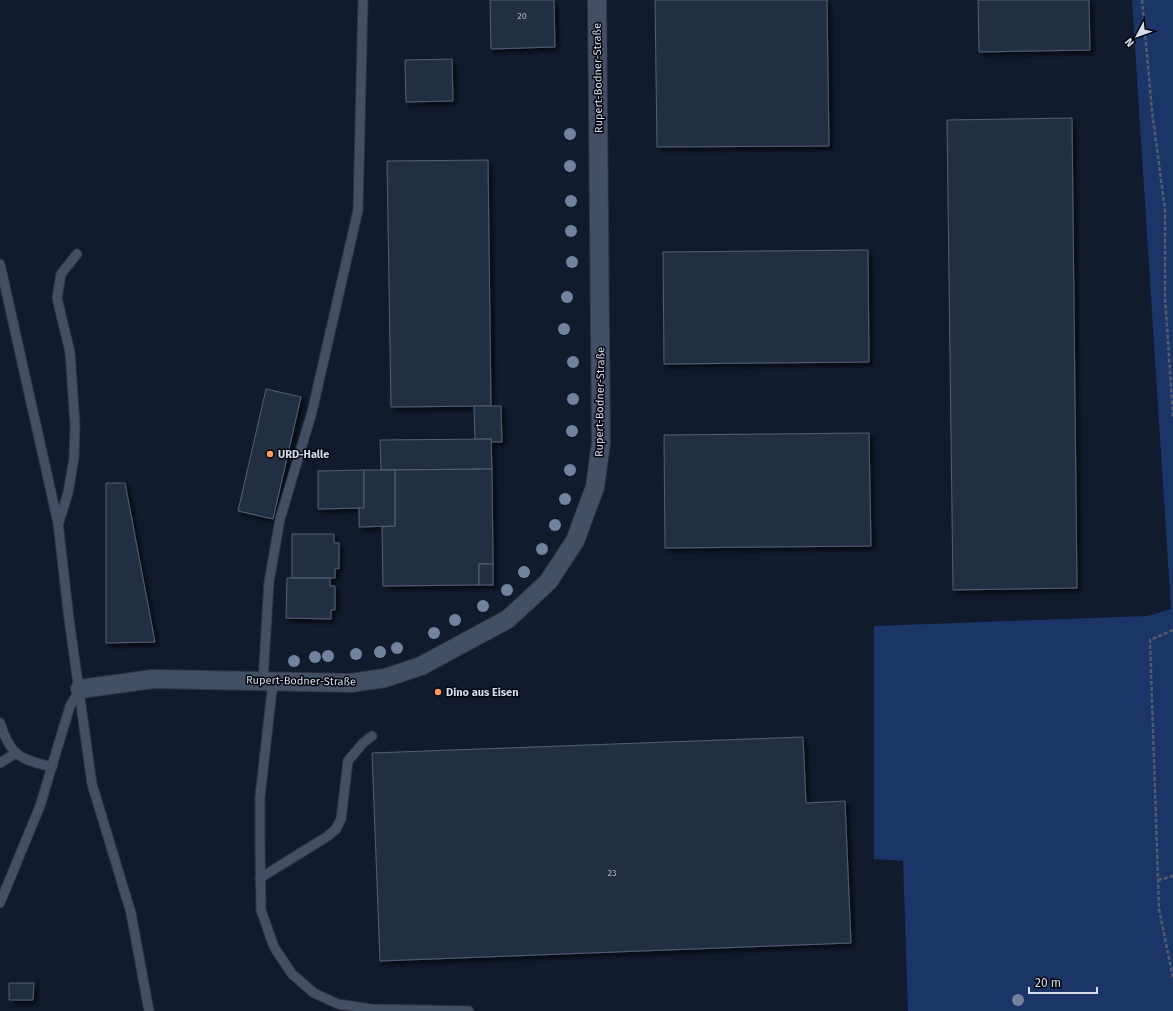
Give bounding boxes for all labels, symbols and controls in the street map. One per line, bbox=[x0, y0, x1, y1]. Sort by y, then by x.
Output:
house number: 20 bbox=[517, 11, 527, 21]
north arrow bbox=[1117, 16, 1157, 56]
street label: Rupert-Bodner-Straße bbox=[591, 23, 605, 133]
text: N bbox=[1123, 35, 1137, 49]
street label: Rupert-Bodner-Straße bbox=[593, 347, 607, 457]
place label: URD-Halle bbox=[278, 448, 329, 461]
marker: URD-Halle bbox=[265, 449, 275, 459]
street label: Rupert-Bodner-Straße bbox=[246, 674, 356, 688]
place label: Dino aus Eisen bbox=[446, 686, 519, 699]
marker: Dino aus Eisen bbox=[433, 687, 443, 697]
house number: 23 bbox=[608, 868, 616, 878]
scale bar bbox=[1029, 969, 1097, 995]
text: 20 m bbox=[1035, 976, 1061, 990]

